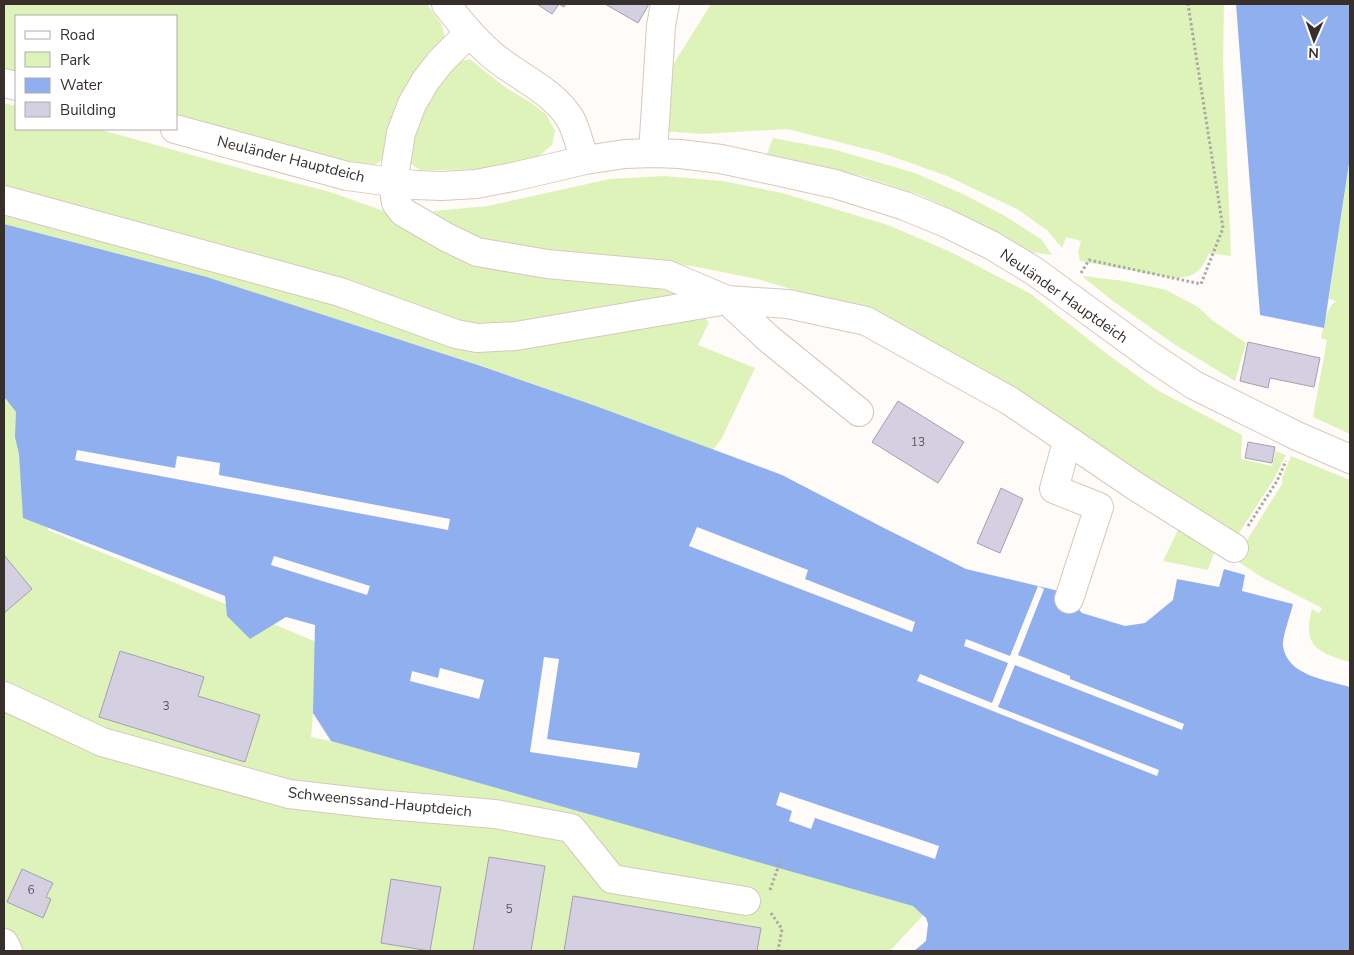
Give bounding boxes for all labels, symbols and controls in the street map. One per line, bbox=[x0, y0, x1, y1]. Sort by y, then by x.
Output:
legend bbox=[15, 15, 178, 130]
north arrow bbox=[1289, 15, 1339, 65]
text: Road bbox=[60, 25, 95, 45]
text: N bbox=[1308, 43, 1319, 62]
text: Park bbox=[60, 50, 90, 70]
text: Water bbox=[60, 75, 103, 95]
text: Building bbox=[60, 100, 116, 120]
street label: Neuländer Hauptdeich bbox=[215, 131, 367, 187]
street label: Neuländer Hauptdeich bbox=[996, 244, 1132, 348]
house number: 13 bbox=[911, 434, 925, 450]
house number: 3 bbox=[162, 698, 170, 714]
street label: Schweenssand-Hauptdeich bbox=[287, 782, 473, 822]
house number: 6 bbox=[27, 882, 35, 898]
house number: 5 bbox=[505, 901, 513, 917]

